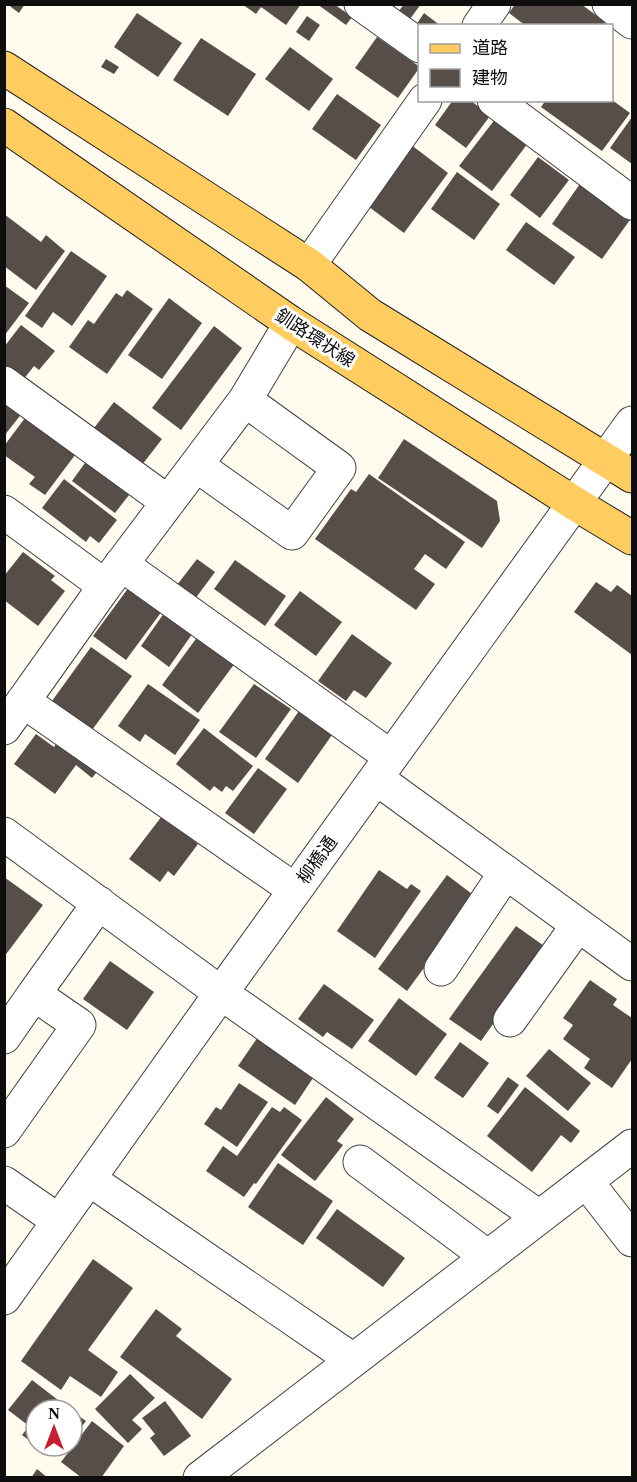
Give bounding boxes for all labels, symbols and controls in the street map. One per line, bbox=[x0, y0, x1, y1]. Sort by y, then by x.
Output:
legend bbox=[418, 24, 613, 102]
text: 道路 bbox=[472, 38, 508, 58]
text: 建物 bbox=[472, 68, 508, 88]
street label: 釧路環状線 bbox=[272, 305, 358, 371]
street label: 柳橋通 bbox=[293, 832, 341, 888]
north arrow bbox=[24, 1398, 84, 1458]
text: N bbox=[48, 1405, 60, 1422]

